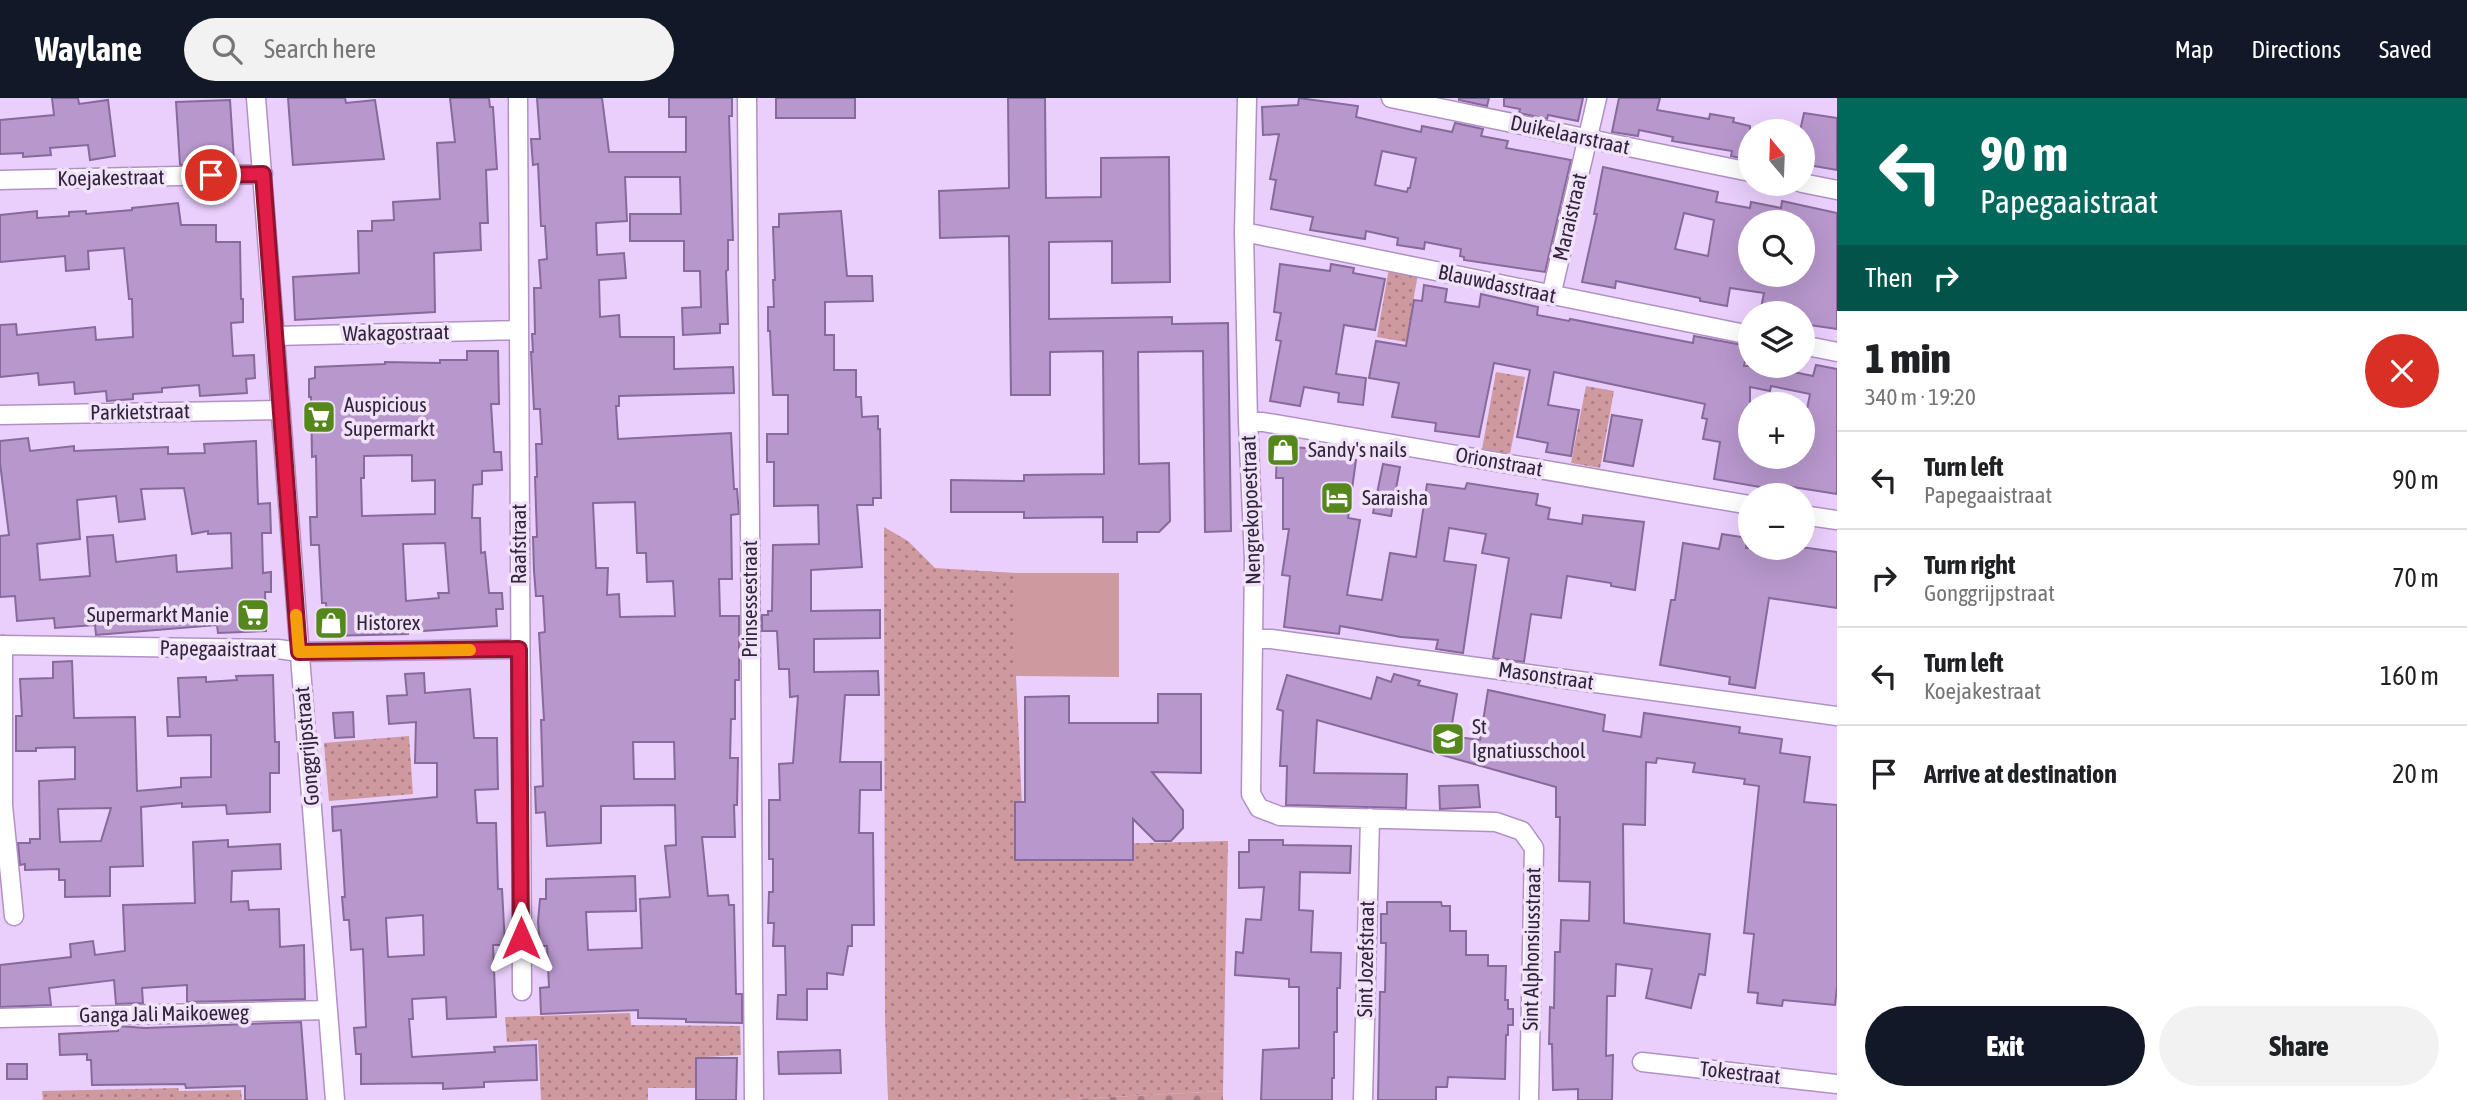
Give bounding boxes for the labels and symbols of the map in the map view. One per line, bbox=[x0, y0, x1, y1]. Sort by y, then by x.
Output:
street label: Duikelaarstraat bbox=[1508, 110, 1632, 158]
north arrow bbox=[1738, 119, 1815, 196]
pin bbox=[181, 145, 241, 205]
street label: Koejakestraat bbox=[57, 164, 165, 190]
street label: Maraistraat bbox=[1547, 171, 1591, 263]
street label: Blauwdasstraat bbox=[1436, 259, 1558, 307]
street label: Wakagostraat bbox=[342, 319, 450, 345]
place label: Auspicious Supermarkt bbox=[344, 392, 435, 440]
street label: Parkietstraat bbox=[90, 398, 190, 424]
supermarket icon: Auspicious Supermarkt bbox=[300, 398, 338, 436]
shop icon: Sandy's nails bbox=[1264, 431, 1302, 469]
street label: Nengrekopoestraat bbox=[1235, 435, 1265, 585]
place label: Sandy's nails bbox=[1308, 437, 1407, 461]
street label: Orionstraat bbox=[1454, 442, 1545, 480]
hotel icon: Saraisha bbox=[1318, 479, 1356, 517]
place label: Saraisha bbox=[1362, 485, 1428, 509]
street label: Raafstraat bbox=[506, 504, 530, 584]
street label: Prinsessestraat bbox=[737, 540, 761, 658]
supermarket icon: Supermarkt Manie bbox=[234, 596, 272, 634]
place label: Supermarkt Manie bbox=[87, 602, 229, 626]
shop icon: Historex bbox=[312, 604, 350, 642]
place label: Historex bbox=[356, 610, 421, 634]
street label: Papegaaistraat bbox=[159, 635, 277, 661]
street label: Masonstraat bbox=[1497, 656, 1595, 694]
street label: Gonggrijpstraat bbox=[289, 686, 323, 807]
place label: St Ignatiusschool bbox=[1472, 714, 1586, 762]
school or university icon: St Ignatiusschool bbox=[1429, 720, 1467, 758]
street label: Sint Alphonsiusstraat bbox=[1518, 867, 1544, 1031]
street label: Sint Jozefstraat bbox=[1352, 900, 1378, 1018]
position arrow bbox=[484, 901, 558, 975]
street label: Ganga Jali Maikoeweg bbox=[79, 1000, 249, 1026]
street label: Tokestraat bbox=[1699, 1056, 1782, 1088]

